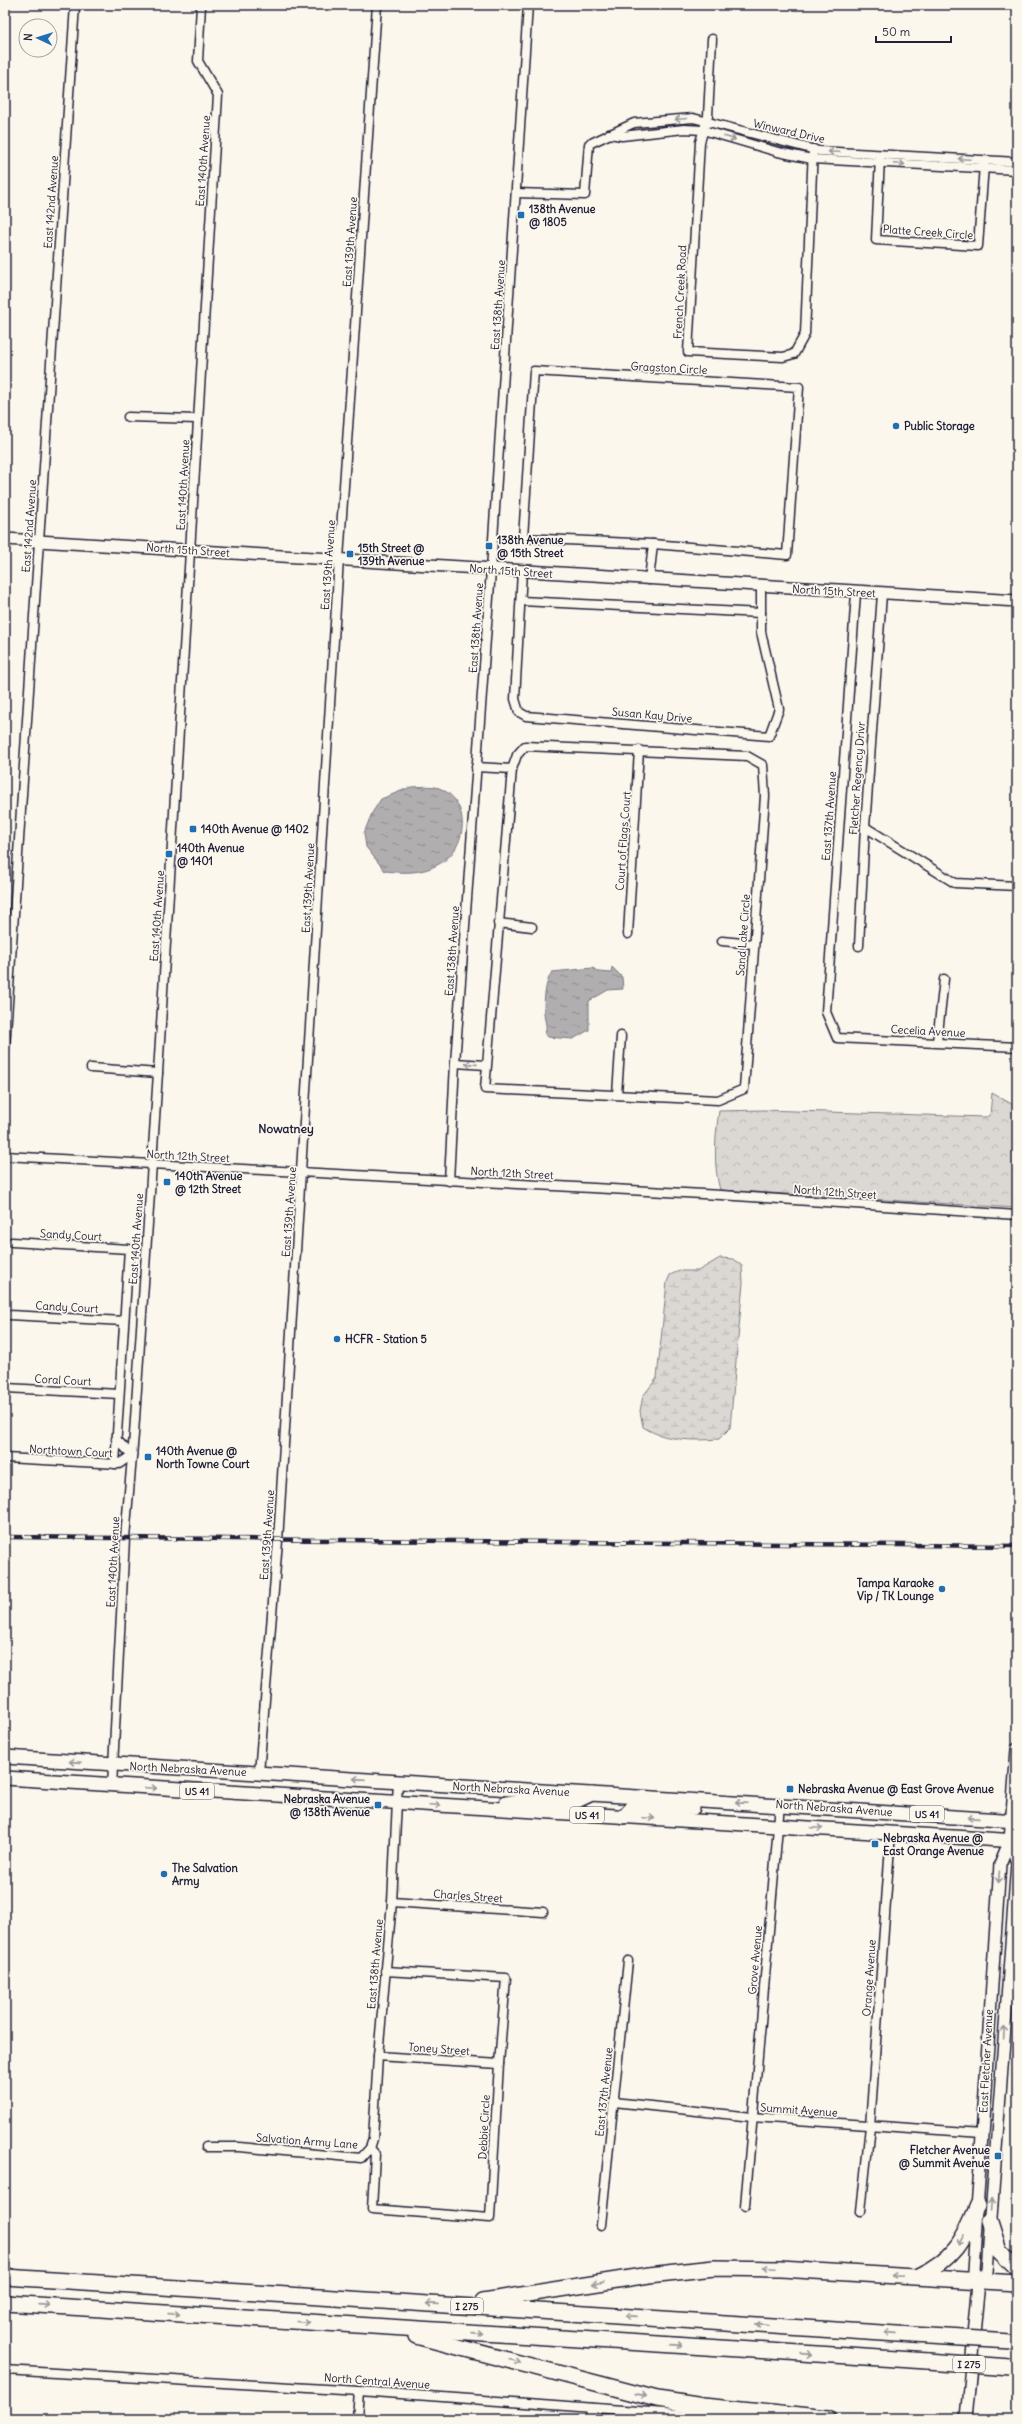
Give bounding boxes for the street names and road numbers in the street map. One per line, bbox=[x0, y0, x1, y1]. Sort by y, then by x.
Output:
street label: East 140th Avenue bbox=[193, 115, 213, 207]
street label: Winward Drive bbox=[752, 116, 826, 146]
street label: East 142nd Avenue bbox=[41, 155, 61, 249]
street label: East 139th Avenue bbox=[340, 196, 360, 288]
street label: Platte Creek Circle bbox=[882, 222, 974, 242]
street label: French Creek Road bbox=[671, 244, 689, 339]
street label: East 138th Avenue bbox=[488, 259, 508, 351]
street label: Gragston Circle bbox=[630, 359, 708, 377]
street label: East 140th Avenue bbox=[174, 439, 192, 531]
street label: East 142nd Avenue bbox=[19, 479, 39, 573]
street label: East 139th Avenue bbox=[318, 519, 338, 611]
street label: North 15th Street bbox=[146, 540, 230, 560]
street label: North 15th Street bbox=[469, 561, 553, 581]
street label: East 138th Avenue bbox=[466, 582, 486, 674]
street label: North 15th Street bbox=[792, 582, 876, 600]
street label: Susan Kay Drive bbox=[611, 705, 693, 725]
street label: Fletcher Regency Drivr bbox=[846, 720, 868, 835]
street label: East 137th Avenue bbox=[819, 771, 839, 861]
street label: Court of Flags Court bbox=[613, 791, 633, 891]
street label: East 139th Avenue bbox=[299, 842, 317, 934]
street label: East 140th Avenue bbox=[147, 870, 167, 962]
street label: Sand Lake Circle bbox=[733, 893, 753, 976]
street label: East 138th Avenue bbox=[442, 905, 462, 997]
street label: Cecelia Avenue bbox=[890, 1022, 966, 1040]
street label: North 12th Street bbox=[146, 1147, 230, 1165]
street label: North 12th Street bbox=[470, 1164, 554, 1182]
street label: East 139th Avenue bbox=[279, 1166, 299, 1258]
street label: North 12th Street bbox=[793, 1182, 877, 1202]
street label: East 140th Avenue bbox=[126, 1193, 146, 1285]
street label: Sandy Court bbox=[40, 1226, 103, 1244]
street label: Candy Court bbox=[35, 1298, 99, 1316]
street label: Coral Court bbox=[34, 1372, 92, 1388]
street label: Northtown Court bbox=[29, 1442, 113, 1460]
street label: East 139th Avenue bbox=[257, 1489, 277, 1581]
street label: East 140th Avenue bbox=[104, 1516, 122, 1608]
street label: North Nebraska Avenue bbox=[129, 1759, 247, 1779]
street label: North Nebraska Avenue bbox=[452, 1779, 570, 1799]
road number: US 41 bbox=[180, 1783, 214, 1799]
street label: North Nebraska Avenue bbox=[775, 1797, 893, 1819]
road number: US 41 bbox=[910, 1806, 944, 1822]
road number: US 41 bbox=[570, 1807, 604, 1823]
street label: Charles Street bbox=[433, 1887, 504, 1905]
street label: East 138th Avenue bbox=[364, 1918, 386, 2010]
street label: Grove Avenue bbox=[745, 1925, 765, 1995]
street label: Orange Avenue bbox=[859, 1939, 879, 2017]
street label: East Fletcher Avenue bbox=[976, 2009, 996, 2113]
street label: Toney Street bbox=[408, 2040, 471, 2058]
street label: East 137th Avenue bbox=[592, 2047, 616, 2137]
street label: Debbie Circle bbox=[475, 2094, 493, 2160]
street label: Summit Avenue bbox=[760, 2100, 838, 2120]
street label: Salvation Army Lane bbox=[256, 2130, 359, 2152]
road number: I 275 bbox=[451, 2298, 483, 2314]
road number: I 275 bbox=[953, 2356, 985, 2372]
street label: North Central Avenue bbox=[323, 2370, 431, 2392]

